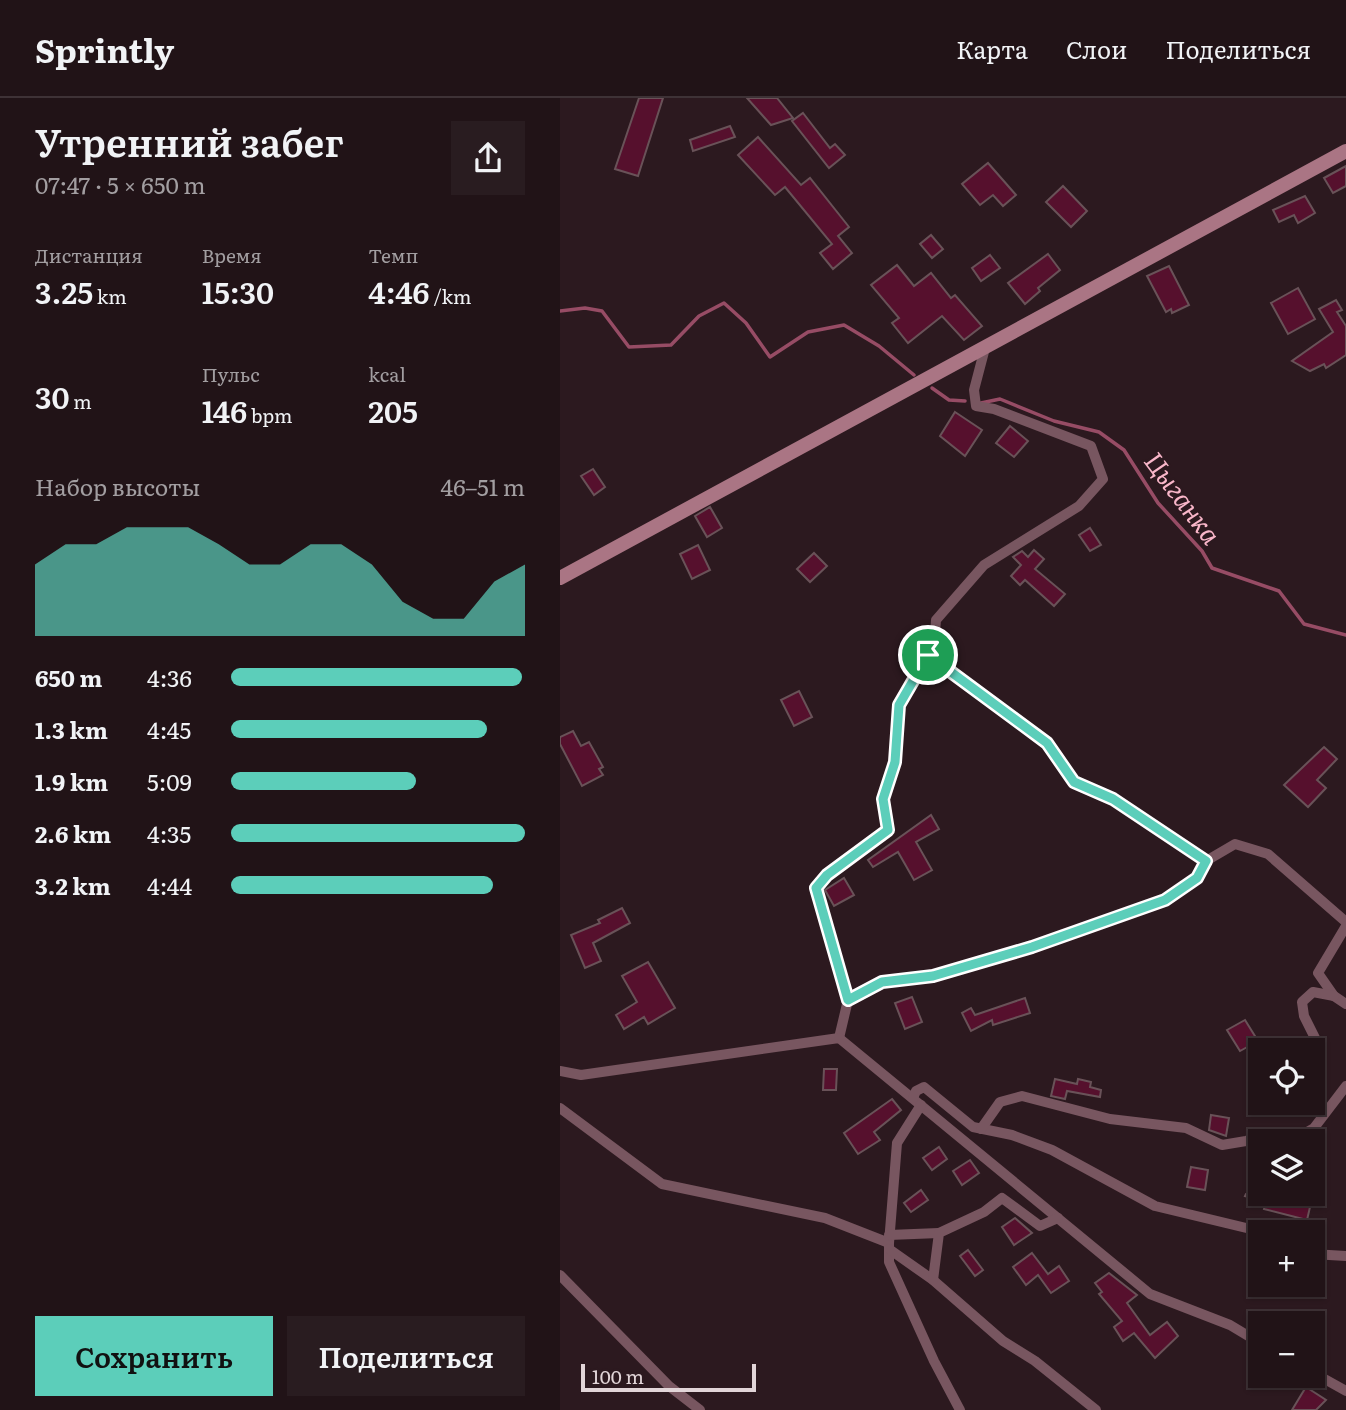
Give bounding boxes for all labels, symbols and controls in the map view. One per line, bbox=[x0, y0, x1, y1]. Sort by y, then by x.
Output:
text: Sprintly bbox=[35, 24, 174, 73]
text: Карта bbox=[956, 31, 1028, 66]
text: Слои bbox=[1066, 31, 1127, 66]
text: Поделиться bbox=[1165, 31, 1311, 66]
text: Утренний забег bbox=[35, 112, 344, 169]
button: share bbox=[451, 121, 525, 195]
text: 07:47 · 5 × 650 m bbox=[35, 167, 206, 201]
text: Дистанция bbox=[35, 241, 143, 269]
text: Время bbox=[202, 241, 262, 269]
text: Темп bbox=[368, 241, 418, 269]
text: 3.25 bbox=[35, 269, 93, 313]
text: 15:30 bbox=[202, 269, 274, 313]
text: 4:46 bbox=[368, 269, 430, 313]
text: km bbox=[93, 282, 127, 310]
text: /km bbox=[430, 282, 471, 310]
text: Пульс bbox=[202, 360, 260, 388]
text: kcal bbox=[368, 360, 406, 388]
text: 30 bbox=[35, 374, 70, 418]
text: m bbox=[70, 387, 92, 415]
text: 146 bbox=[202, 388, 247, 432]
text: 205 bbox=[368, 388, 418, 432]
text: bpm bbox=[247, 401, 292, 429]
water label: Цыганка bbox=[1136, 443, 1232, 551]
text: Набор высоты bbox=[35, 469, 200, 503]
text: 46–51 m bbox=[441, 469, 525, 503]
pin bbox=[898, 625, 958, 685]
icon: arrive bbox=[909, 636, 947, 674]
text: 650 m bbox=[35, 660, 103, 694]
text: 4:36 bbox=[147, 660, 192, 694]
text: 1.3 km bbox=[35, 712, 108, 746]
text: 4:45 bbox=[147, 712, 191, 746]
text: 1.9 km bbox=[35, 764, 108, 798]
text: 5:09 bbox=[147, 764, 192, 798]
text: 2.6 km bbox=[35, 816, 111, 850]
text: 4:35 bbox=[147, 816, 191, 850]
text: 3.2 km bbox=[35, 868, 111, 902]
text: 4:44 bbox=[147, 868, 192, 902]
map controls bbox=[1248, 1038, 1325, 1388]
button: locate bbox=[1248, 1038, 1325, 1115]
button: layers bbox=[1248, 1129, 1325, 1206]
button: + bbox=[1248, 1220, 1325, 1297]
button: − bbox=[1248, 1311, 1325, 1388]
button: Сохранить bbox=[35, 1316, 273, 1396]
button: Поделиться bbox=[287, 1316, 525, 1396]
scale bar bbox=[581, 1361, 756, 1393]
text: 100 m bbox=[592, 1362, 644, 1390]

